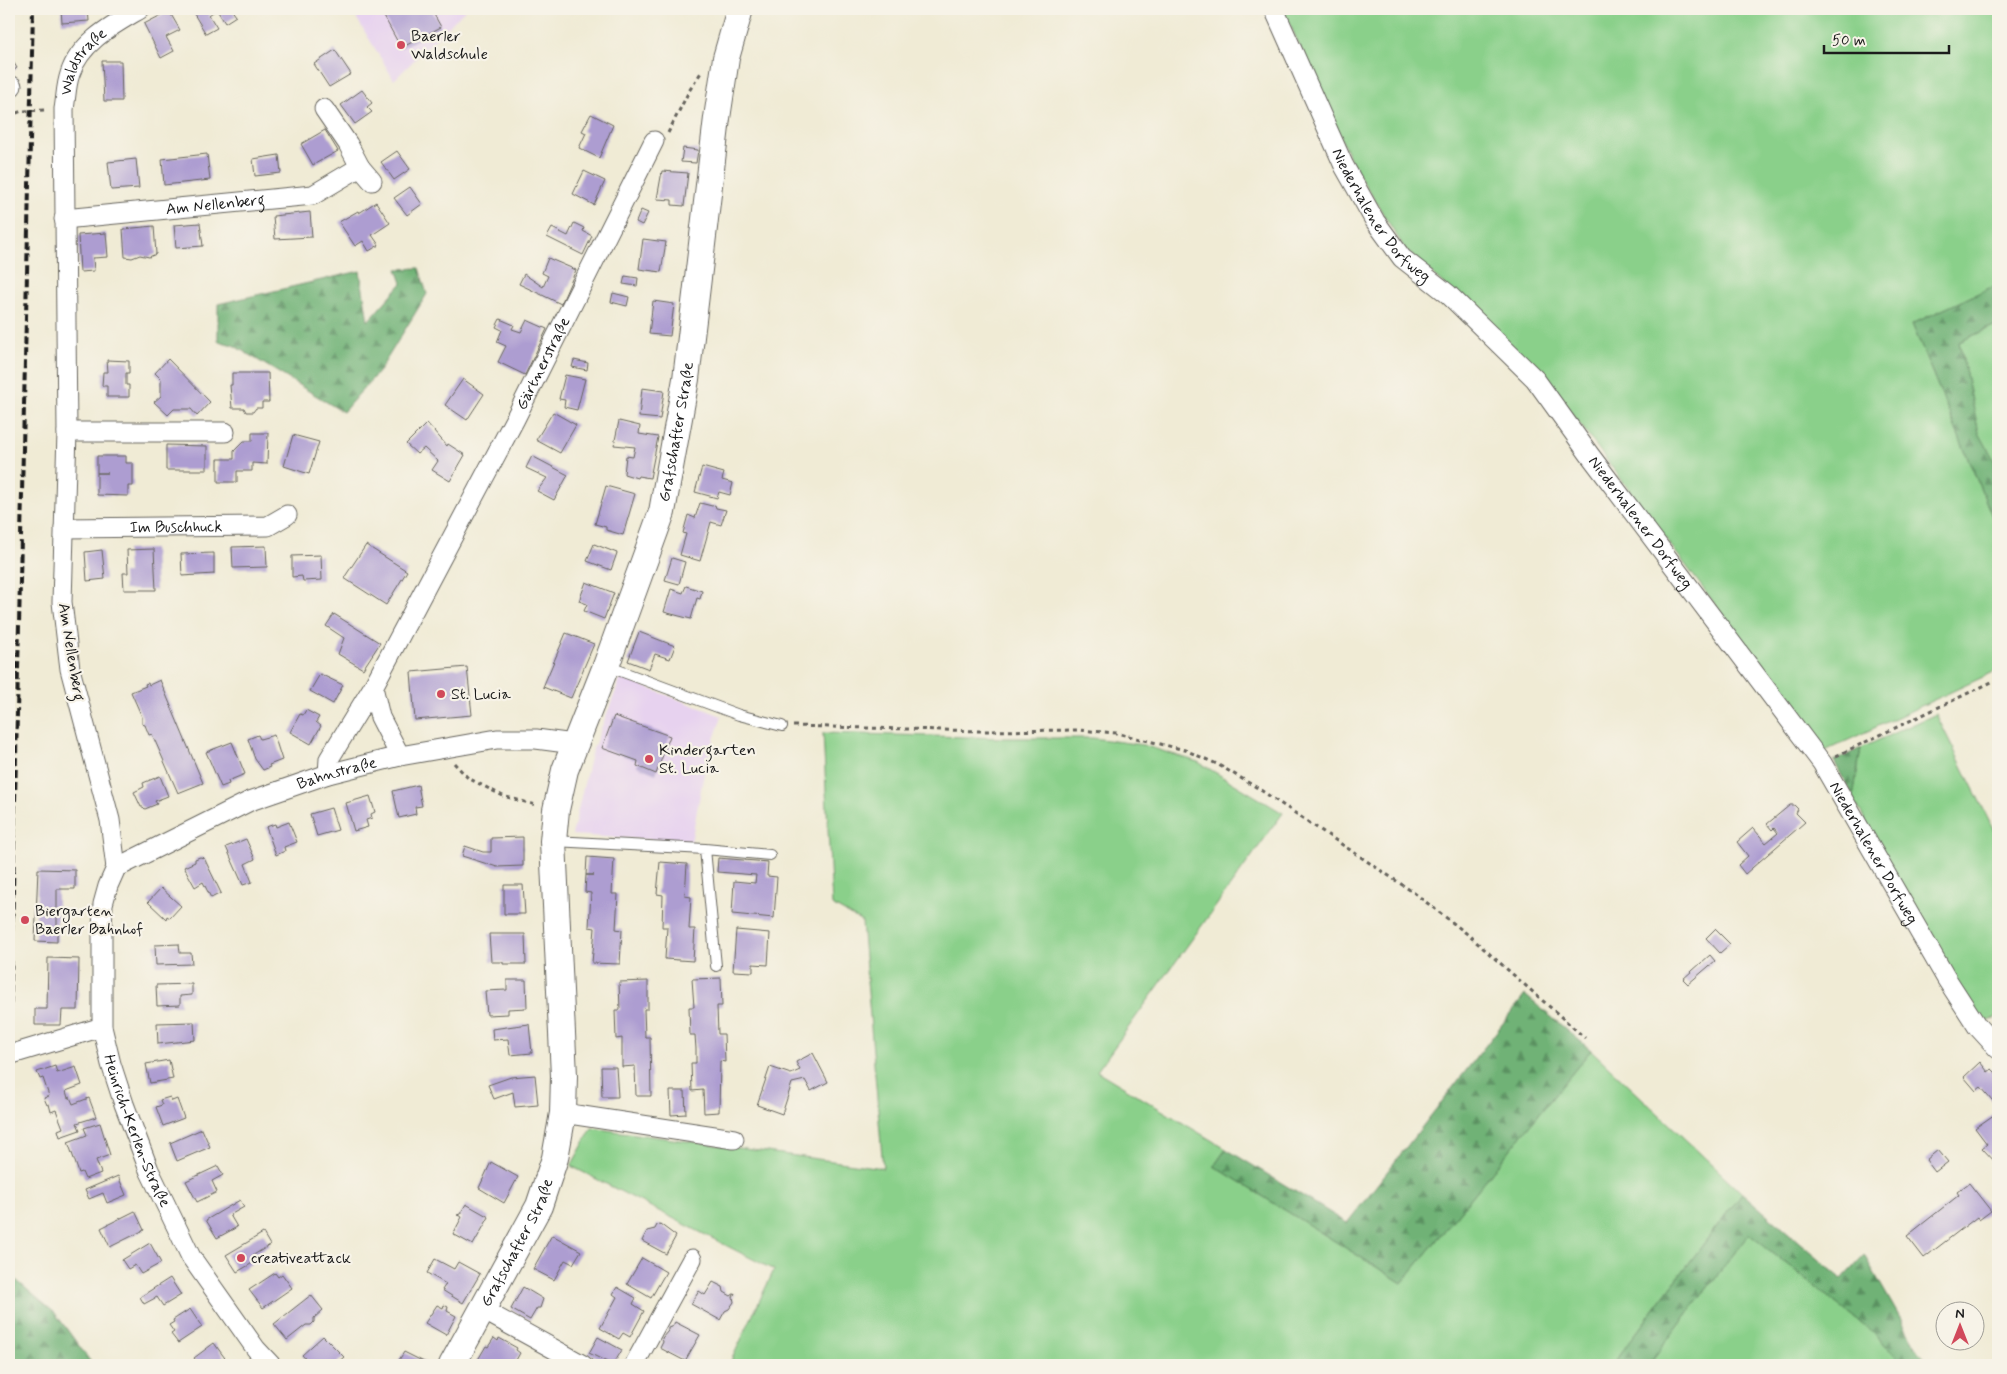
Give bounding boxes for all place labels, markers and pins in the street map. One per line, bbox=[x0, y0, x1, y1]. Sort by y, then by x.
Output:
place label: Baerler Waldschule bbox=[411, 26, 488, 65]
marker: Baerler Waldschule bbox=[395, 39, 407, 51]
place label: St. Lucia bbox=[451, 684, 511, 705]
marker: St. Lucia bbox=[435, 688, 447, 700]
place label: Kindergarten St. Lucia bbox=[659, 740, 756, 779]
marker: Kindergarten St. Lucia bbox=[643, 753, 655, 765]
place label: Biergarten Baerler Bahnhof bbox=[35, 901, 143, 940]
marker: Biergarten Baerler Bahnhof bbox=[19, 914, 31, 926]
place label: creativeattack bbox=[251, 1248, 351, 1269]
marker: creativeattack bbox=[235, 1252, 247, 1264]

